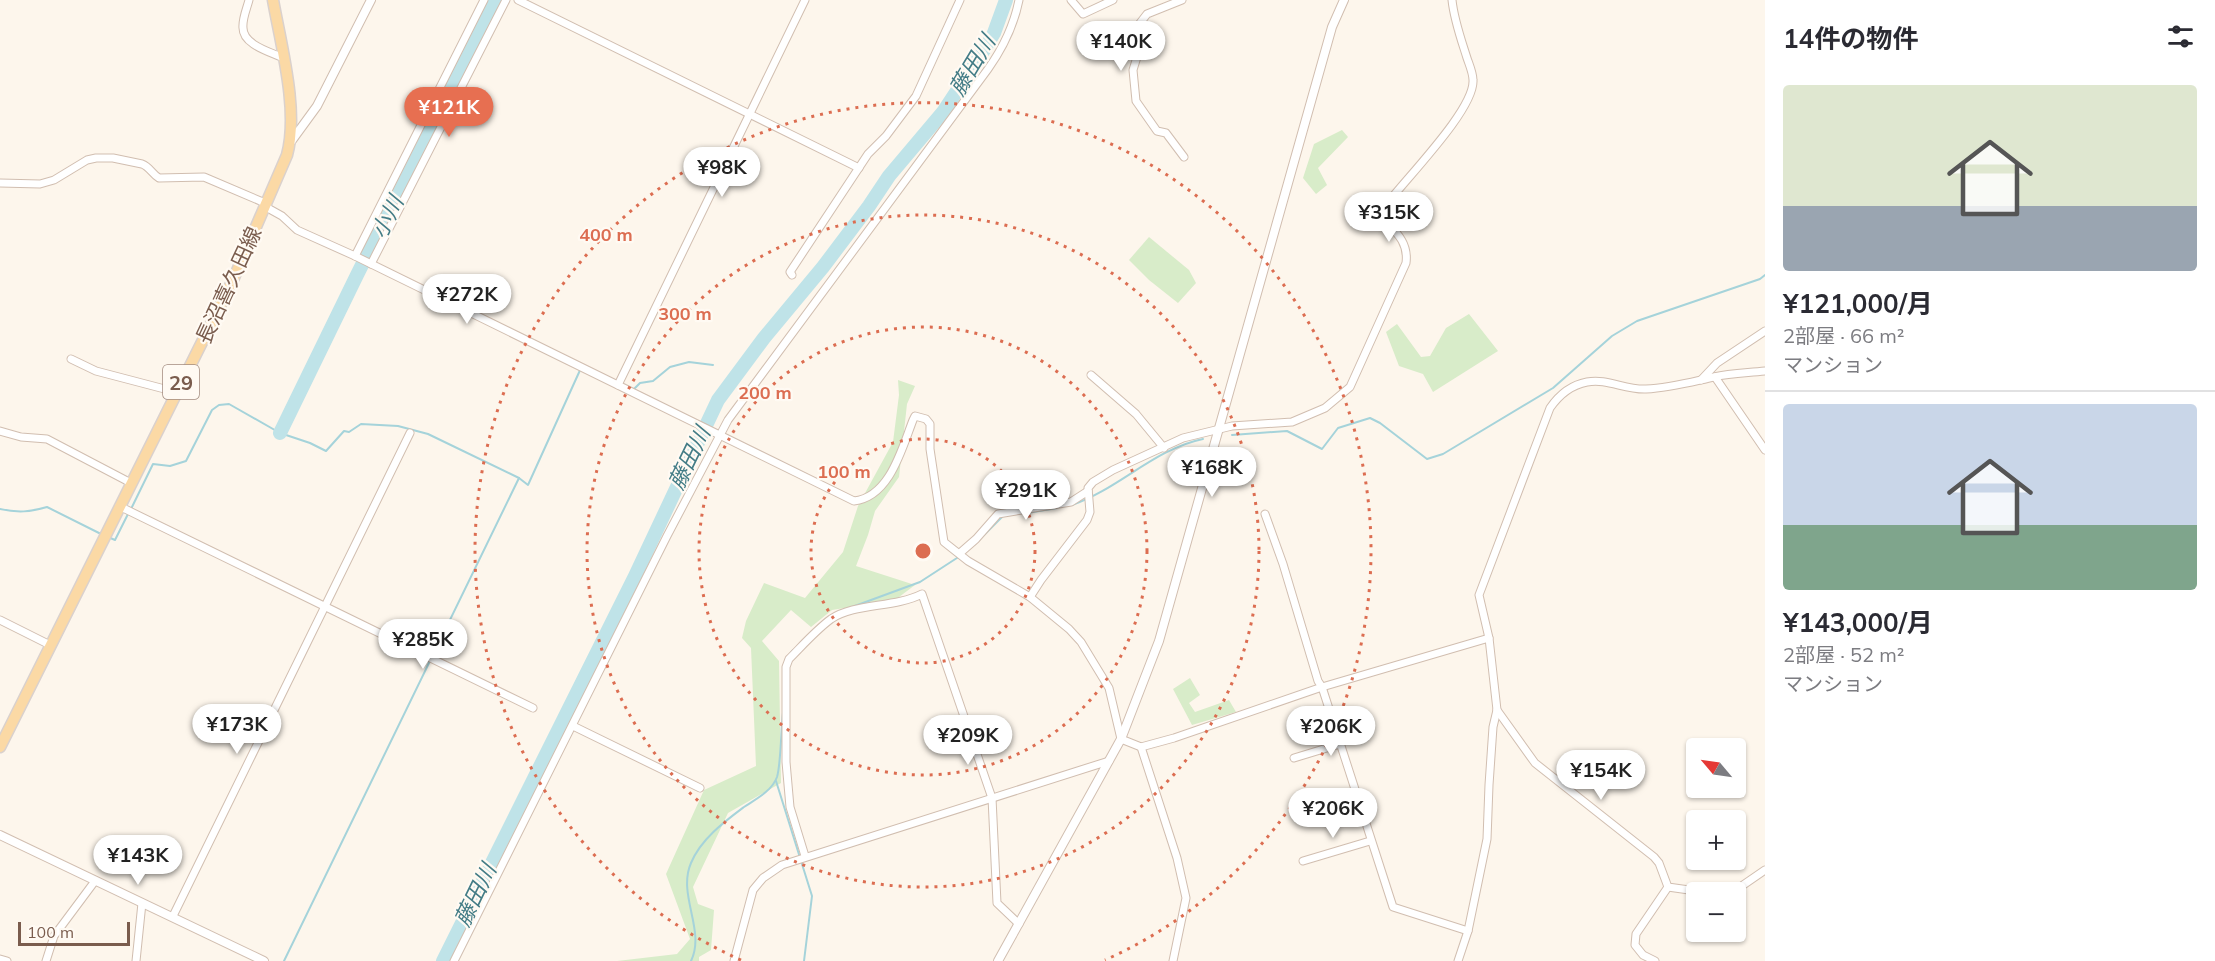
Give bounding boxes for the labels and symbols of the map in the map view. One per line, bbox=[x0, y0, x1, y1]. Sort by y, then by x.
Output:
pin: ¥140K bbox=[1079, 21, 1163, 72]
water label: 藤田川 bbox=[943, 28, 1002, 101]
pin: ¥121K bbox=[407, 87, 491, 138]
pin: ¥98K bbox=[686, 147, 758, 198]
water label: 小川 bbox=[365, 189, 410, 243]
pin: ¥315K bbox=[1347, 192, 1431, 243]
street label: 長沼喜久田線 bbox=[190, 222, 266, 348]
text: 400 m bbox=[579, 223, 633, 246]
pin: ¥272K bbox=[425, 274, 509, 325]
text: 300 m bbox=[658, 302, 712, 325]
road number: 29 bbox=[163, 365, 199, 399]
text: 200 m bbox=[738, 381, 792, 404]
water label: 藤田川 bbox=[662, 420, 717, 494]
pin: ¥168K bbox=[1170, 447, 1254, 498]
text: 100 m bbox=[817, 460, 871, 483]
pin: ¥291K bbox=[984, 470, 1068, 521]
centre of rings bbox=[913, 541, 933, 561]
pin: ¥285K bbox=[381, 619, 465, 670]
pin: ¥173K bbox=[195, 704, 279, 755]
pin: ¥206K bbox=[1289, 706, 1373, 757]
pin: ¥209K bbox=[926, 715, 1010, 766]
north arrow bbox=[1686, 738, 1746, 798]
pin: ¥154K bbox=[1559, 750, 1643, 801]
pin: ¥206K bbox=[1291, 788, 1375, 839]
pin: ¥143K bbox=[96, 835, 180, 886]
water label: 藤田川 bbox=[448, 857, 503, 931]
scale bar bbox=[18, 919, 130, 946]

